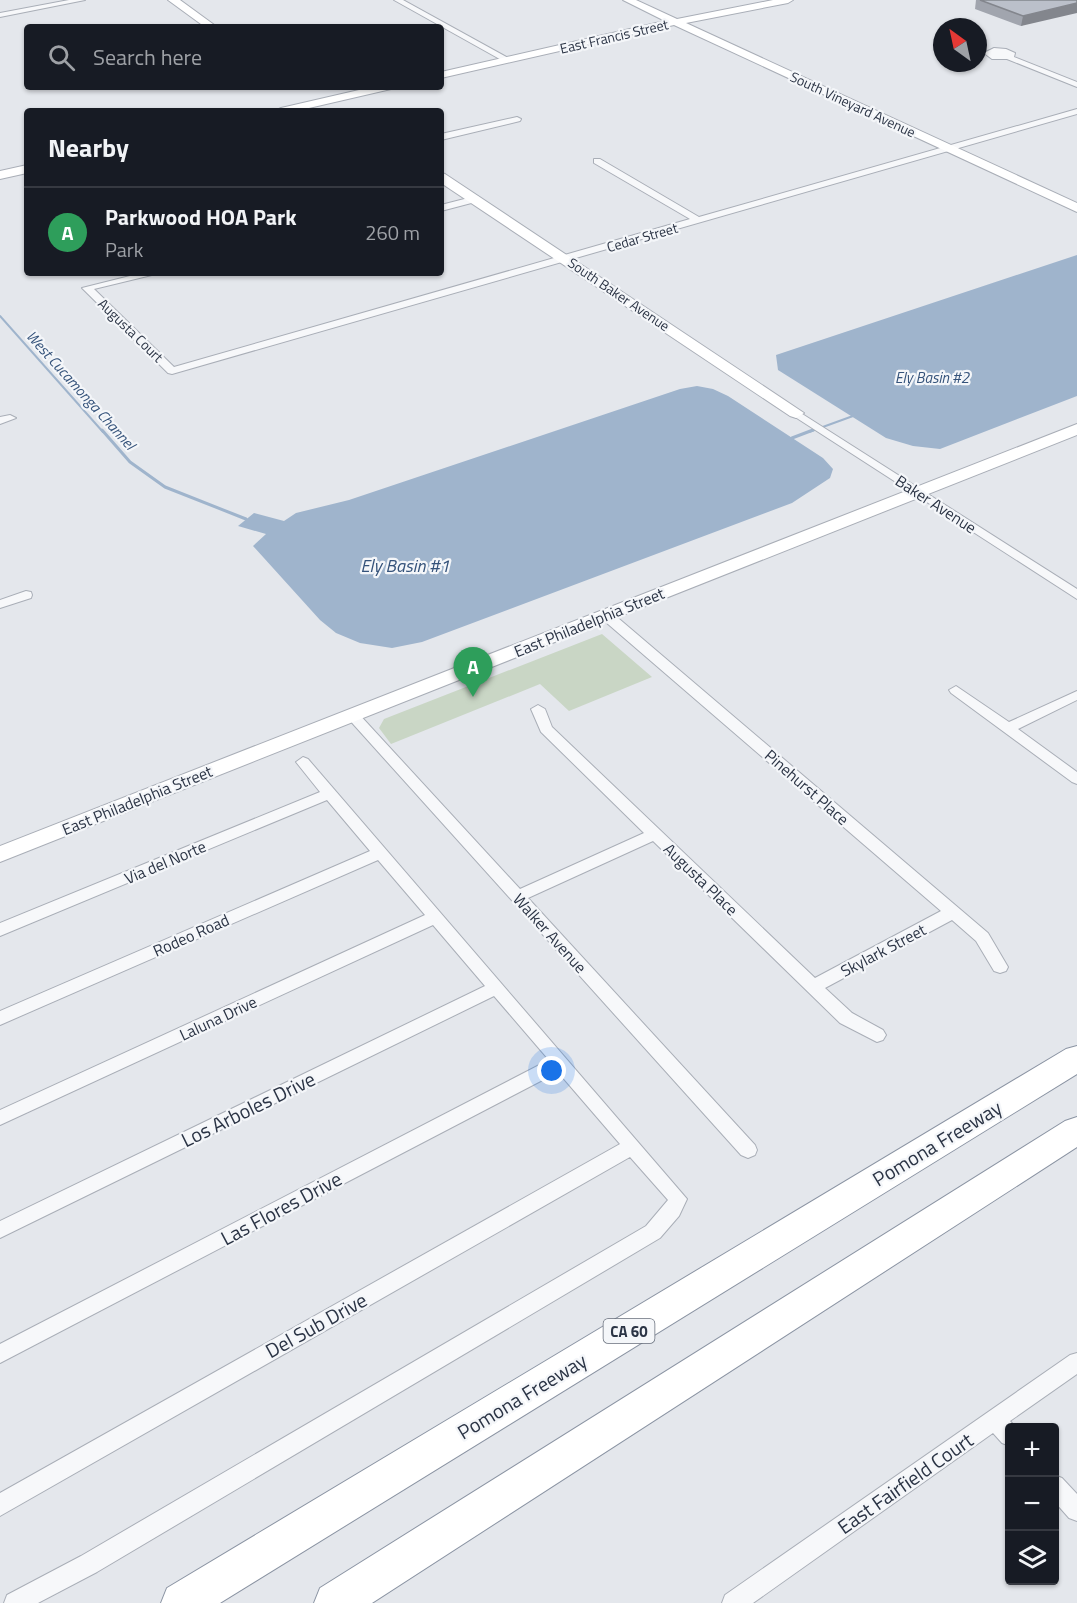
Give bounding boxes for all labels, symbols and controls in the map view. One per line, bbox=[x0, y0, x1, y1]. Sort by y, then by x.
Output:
street label: East Francis Street bbox=[558, 13, 670, 59]
north arrow bbox=[933, 18, 987, 72]
search box bbox=[24, 24, 444, 90]
text: Search here bbox=[93, 40, 202, 74]
icon: search bbox=[45, 41, 78, 74]
street label: South Vineyard Avenue bbox=[787, 66, 919, 142]
text: Nearby bbox=[48, 128, 129, 167]
text: Parkwood HOA Park bbox=[105, 200, 297, 234]
text: A bbox=[61, 217, 74, 248]
text: 260 m bbox=[365, 217, 420, 248]
street label: Cedar Street bbox=[604, 217, 680, 257]
text: Park bbox=[105, 234, 143, 265]
street label: South Baker Avenue bbox=[564, 252, 674, 336]
street label: Augusta Court bbox=[93, 293, 169, 367]
water label: West Cucamonga Channel bbox=[21, 325, 142, 456]
water label: Ely Basin #2 bbox=[895, 366, 970, 389]
street label: Baker Avenue bbox=[891, 469, 981, 539]
water label: Ely Basin #1 bbox=[361, 552, 450, 579]
street label: East Philadelphia Street bbox=[510, 581, 668, 663]
pin: A bbox=[454, 648, 492, 697]
street label: Pinehurst Place bbox=[759, 743, 855, 831]
street label: East Philadelphia Street bbox=[58, 759, 216, 841]
street label: Via del Norte bbox=[120, 834, 210, 890]
street label: Augusta Place bbox=[658, 837, 744, 921]
street label: Walker Avenue bbox=[508, 888, 592, 978]
street label: Rodeo Road bbox=[149, 908, 233, 962]
street label: Skylark Street bbox=[836, 917, 930, 983]
street label: Laluna Drive bbox=[175, 990, 261, 1046]
your location bbox=[537, 1056, 566, 1085]
street label: Los Arboles Drive bbox=[176, 1063, 320, 1155]
street label: Pomona Freeway bbox=[866, 1092, 1008, 1194]
street label: Las Flores Drive bbox=[215, 1163, 347, 1253]
street label: Del Sub Drive bbox=[259, 1284, 373, 1366]
road number: CA 60 bbox=[604, 1319, 654, 1343]
street label: Pomona Freeway bbox=[451, 1345, 593, 1447]
map controls bbox=[1005, 1423, 1059, 1585]
button: + bbox=[1005, 1423, 1059, 1477]
street label: East Fairfield Court bbox=[831, 1425, 979, 1541]
button: − bbox=[1005, 1477, 1059, 1531]
button: layers bbox=[1005, 1531, 1059, 1585]

